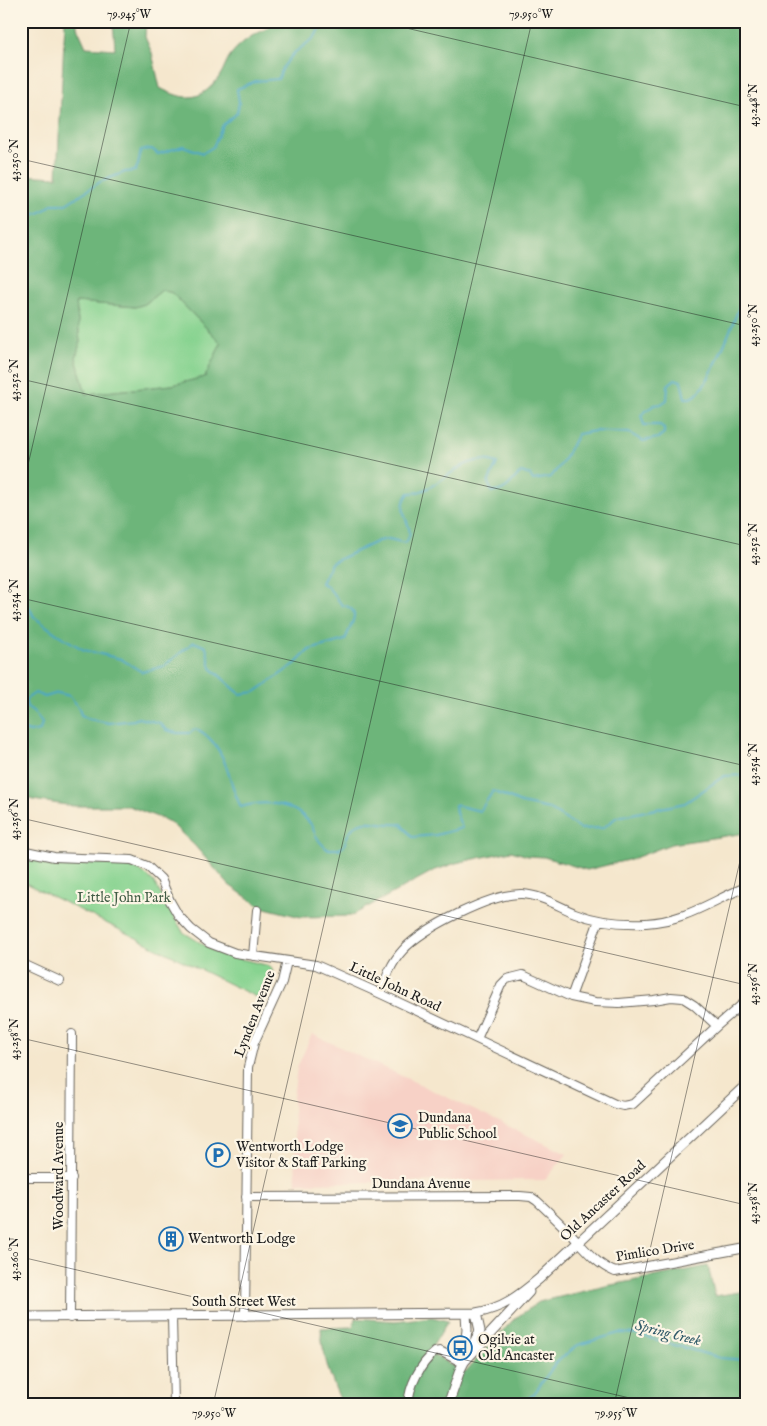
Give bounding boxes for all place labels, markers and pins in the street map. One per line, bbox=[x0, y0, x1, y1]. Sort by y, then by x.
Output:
place label: Dundana Public School bbox=[418, 1109, 497, 1143]
school or university icon: Dundana Public School bbox=[387, 1113, 413, 1139]
place label: Wentworth Lodge Visitor & Staff Parking bbox=[235, 1138, 367, 1172]
parking icon: Wentworth Lodge Visitor & Staff Parking bbox=[205, 1142, 231, 1168]
building icon: Wentworth Lodge bbox=[158, 1226, 184, 1252]
place label: Wentworth Lodge bbox=[188, 1230, 296, 1248]
place label: Ogilvie at Old Ancaster bbox=[478, 1331, 554, 1365]
bus stop icon: Ogilvie at Old Ancaster bbox=[447, 1335, 473, 1361]

